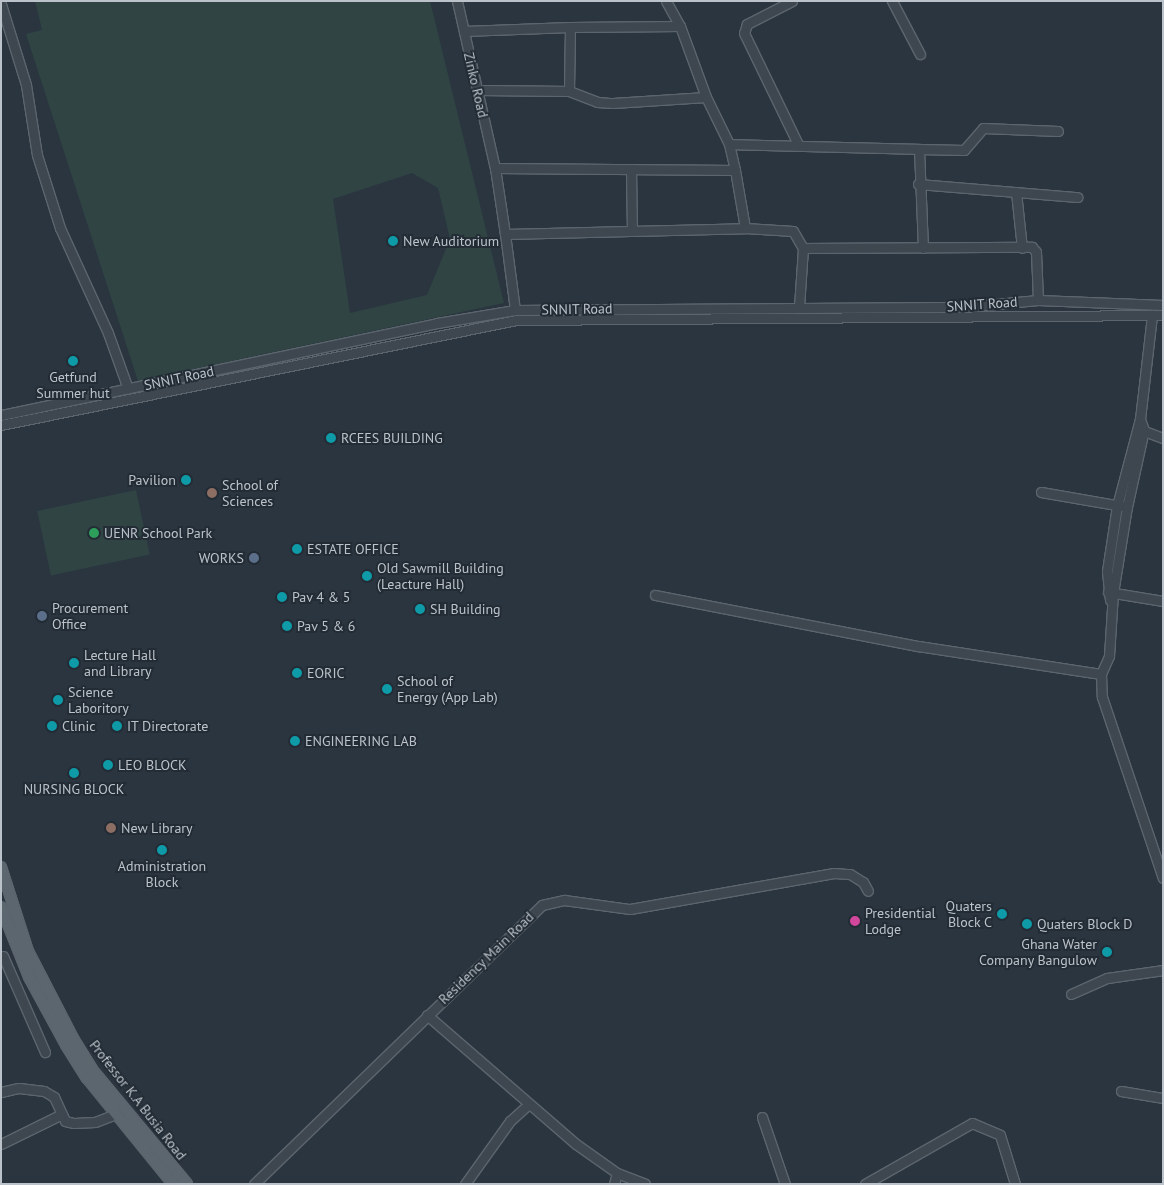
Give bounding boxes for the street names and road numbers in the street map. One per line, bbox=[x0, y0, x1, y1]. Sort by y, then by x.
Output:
street label: Zinko Road bbox=[460, 51, 492, 119]
street label: SNNIT Road bbox=[946, 293, 1018, 315]
street label: SNNIT Road bbox=[541, 300, 613, 318]
street label: SNNIT Road bbox=[142, 362, 216, 394]
street label: Residency Main Road bbox=[435, 908, 537, 1008]
street label: Professor K.A Busia Road bbox=[86, 1037, 190, 1163]

